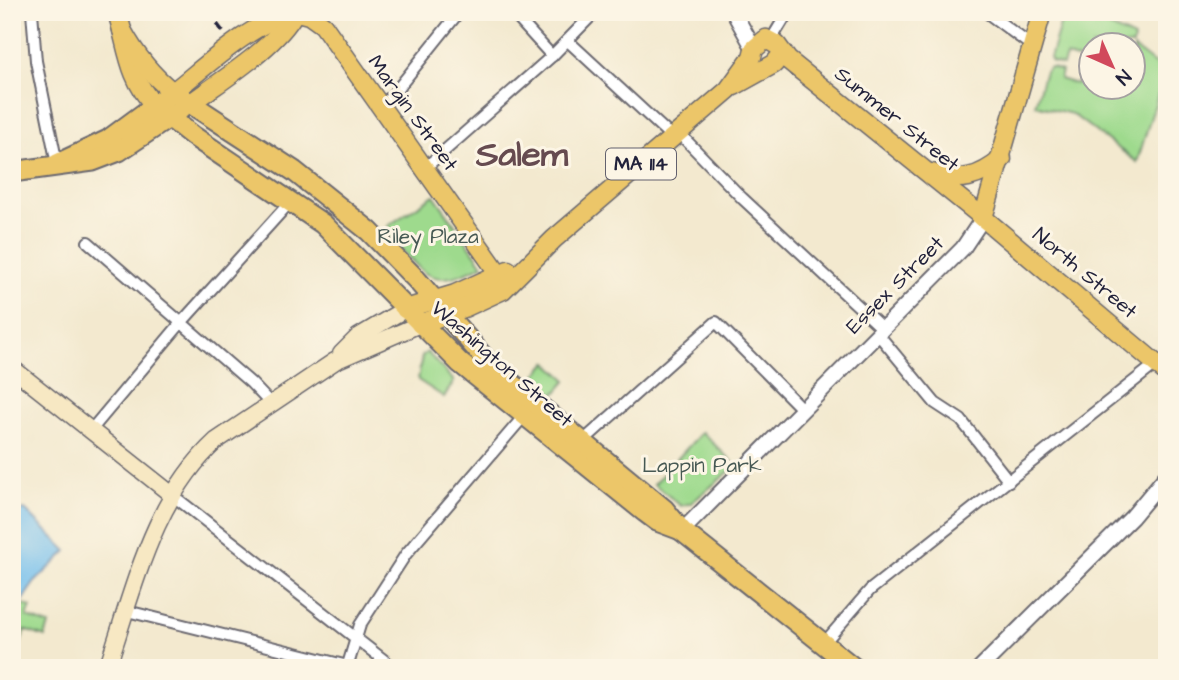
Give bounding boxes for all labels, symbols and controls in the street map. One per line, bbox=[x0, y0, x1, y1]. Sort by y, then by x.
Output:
north arrow bbox=[1078, 32, 1148, 102]
street label: Margin Street bbox=[359, 49, 465, 179]
street label: Summer Street bbox=[828, 60, 966, 179]
text: N bbox=[1109, 63, 1137, 91]
district label: Salem bbox=[475, 130, 569, 179]
road number: MA 114 bbox=[606, 148, 676, 180]
street label: North Street bbox=[1026, 221, 1144, 326]
park label: Riley Plaza bbox=[377, 222, 479, 253]
street label: Essex Street bbox=[840, 229, 951, 340]
street label: Washington Street bbox=[423, 294, 580, 436]
park label: Lappin Park bbox=[642, 451, 762, 481]

